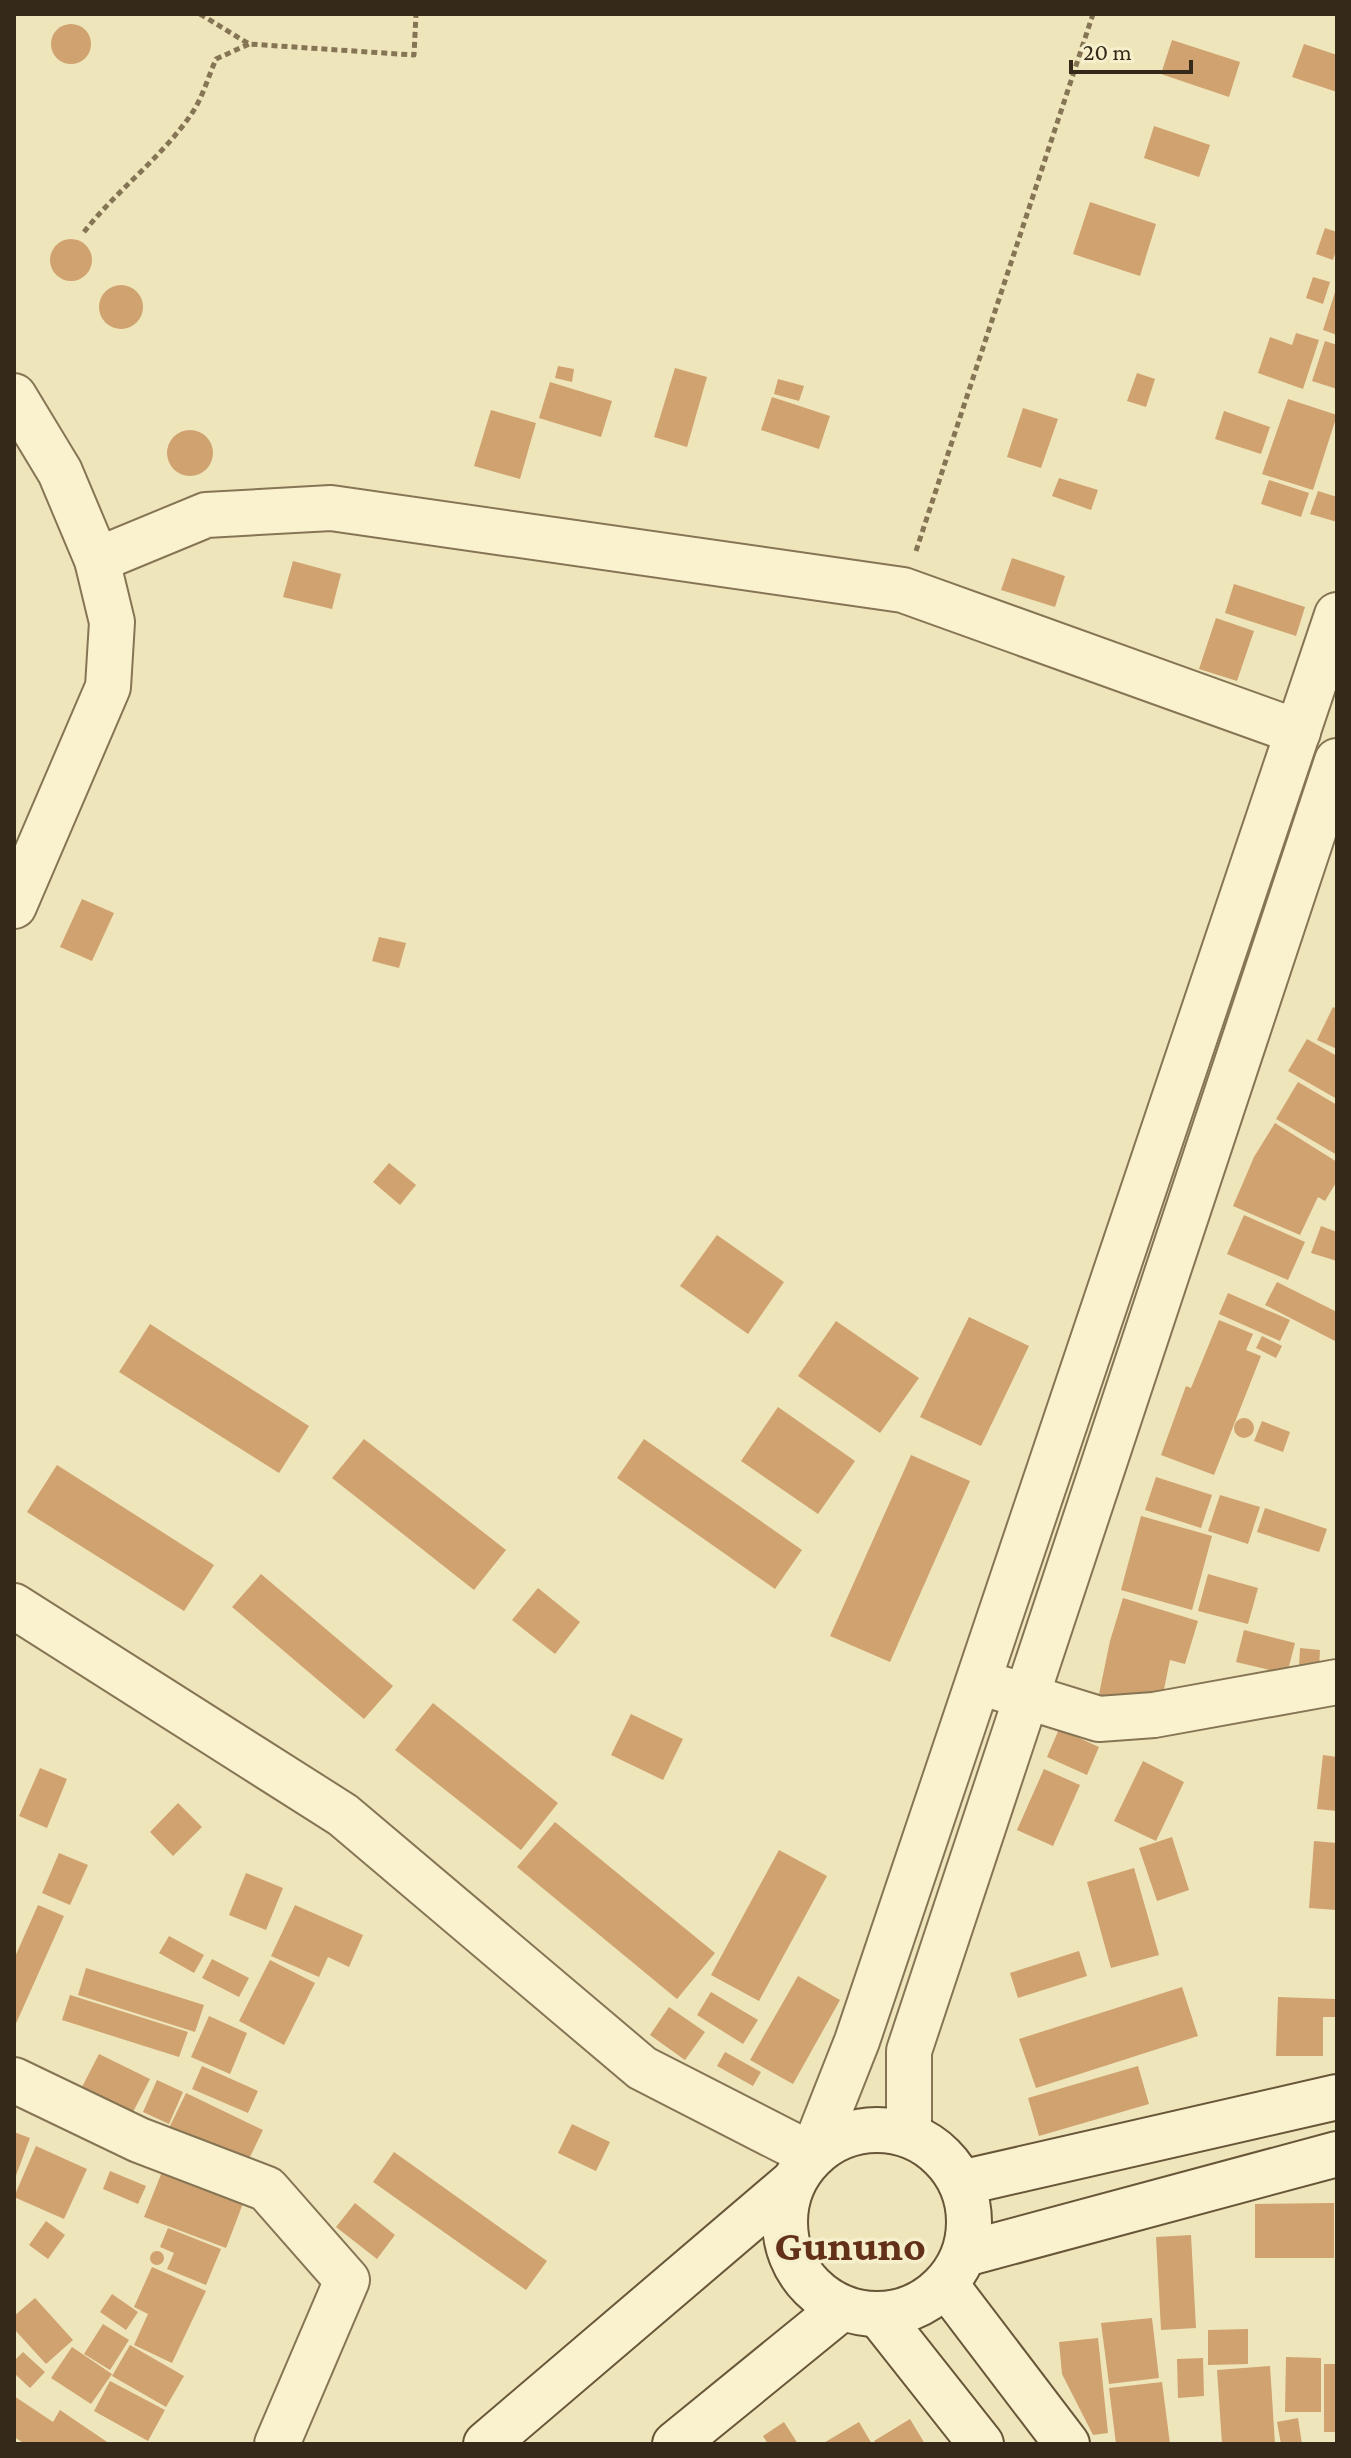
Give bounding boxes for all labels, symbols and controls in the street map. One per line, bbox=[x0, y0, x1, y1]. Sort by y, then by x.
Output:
scale bar bbox=[1071, 24, 1191, 74]
text: 20 m bbox=[1083, 38, 1132, 65]
district label: Gununo bbox=[774, 2221, 926, 2269]

